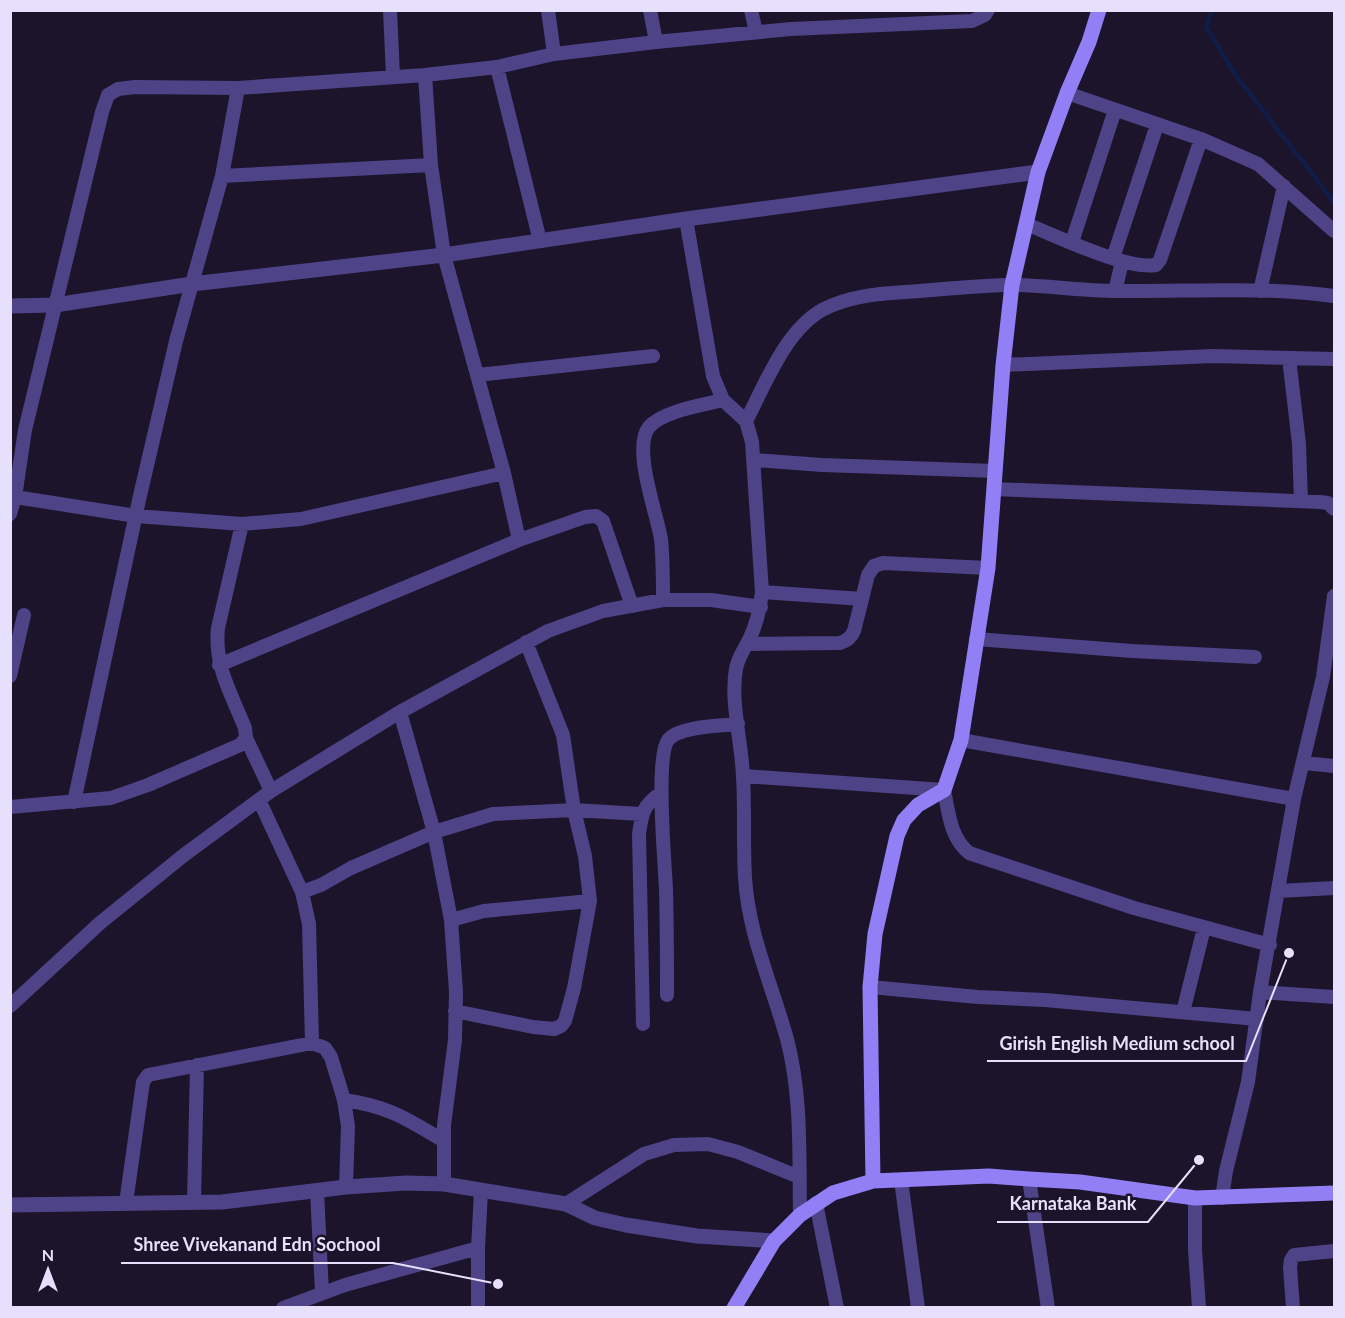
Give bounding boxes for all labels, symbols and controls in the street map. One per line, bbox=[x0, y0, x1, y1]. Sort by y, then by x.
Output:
callout: Girish English Medium school bbox=[987, 1025, 1246, 1061]
text: Girish English Medium school bbox=[999, 1032, 1235, 1054]
callout: Karnataka Bank bbox=[997, 1186, 1148, 1222]
text: Karnataka Bank bbox=[1010, 1192, 1137, 1214]
callout: Shree Vivekanand Edn Sochool bbox=[121, 1227, 393, 1263]
text: Shree Vivekanand Edn Sochool bbox=[134, 1233, 380, 1255]
north arrow bbox=[18, 1240, 78, 1300]
text: N bbox=[42, 1245, 54, 1264]

